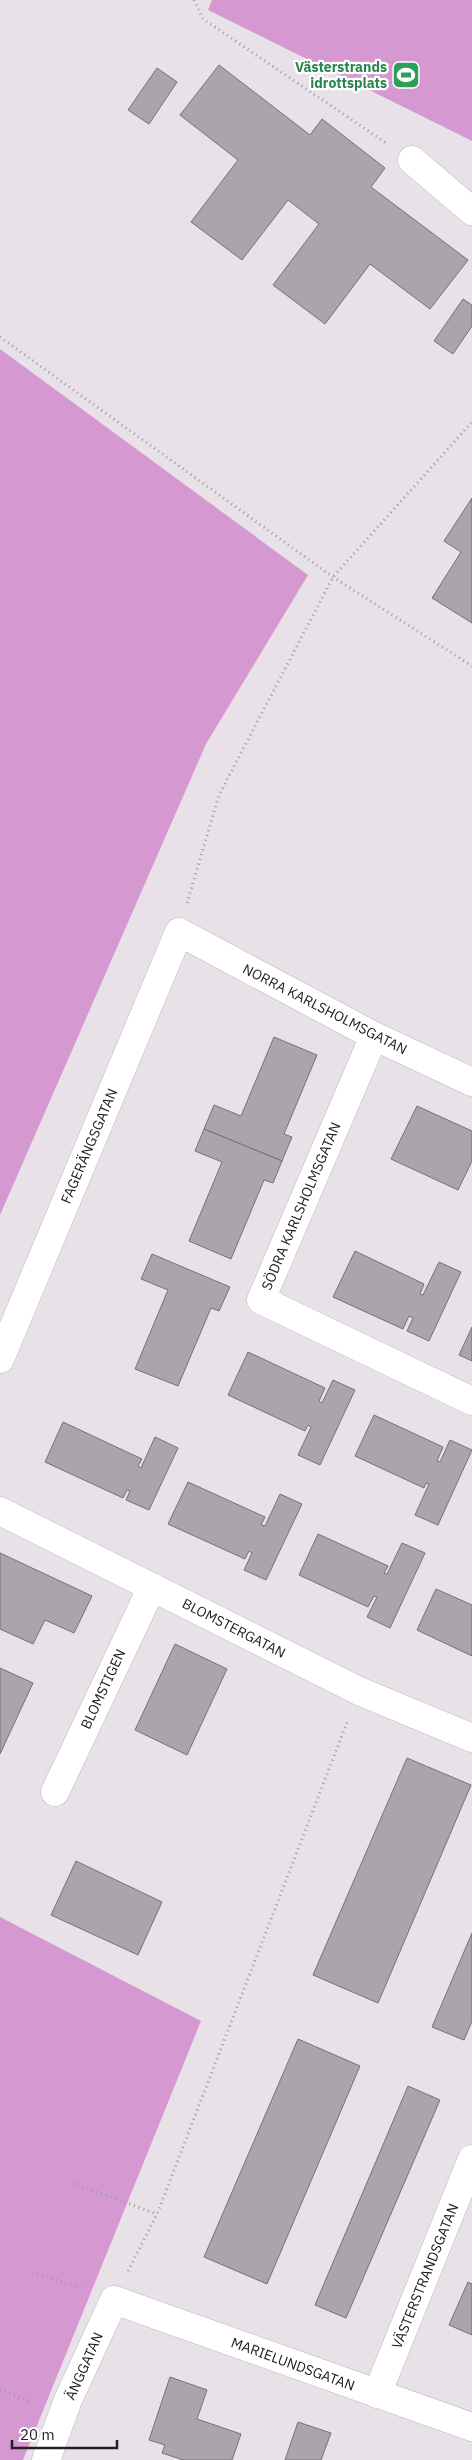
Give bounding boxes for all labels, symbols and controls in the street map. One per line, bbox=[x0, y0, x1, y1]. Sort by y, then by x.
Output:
place label: Västerstrands idrottsplats bbox=[295, 58, 387, 92]
sports icon: Västerstrands idrottsplats bbox=[391, 60, 421, 90]
street label: NORRA KARLSHOLMSGATAN bbox=[240, 960, 410, 1058]
street label: FAGERÄNGSGATAN bbox=[57, 1086, 121, 1206]
street label: SÖDRA KARLSHOLMSGATAN bbox=[257, 1119, 345, 1293]
street label: BLOMSTERGATAN bbox=[179, 1594, 289, 1662]
street label: BLOMSTIGEN bbox=[77, 1646, 129, 1732]
street label: VÄSTERSTRANDSGATAN bbox=[388, 2201, 462, 2351]
street label: ÄNGGATAN bbox=[61, 2329, 107, 2403]
street label: MARIELUNDSGATAN bbox=[229, 2333, 357, 2395]
scale bar bbox=[12, 2418, 118, 2450]
text: 20 m bbox=[20, 2425, 55, 2444]

